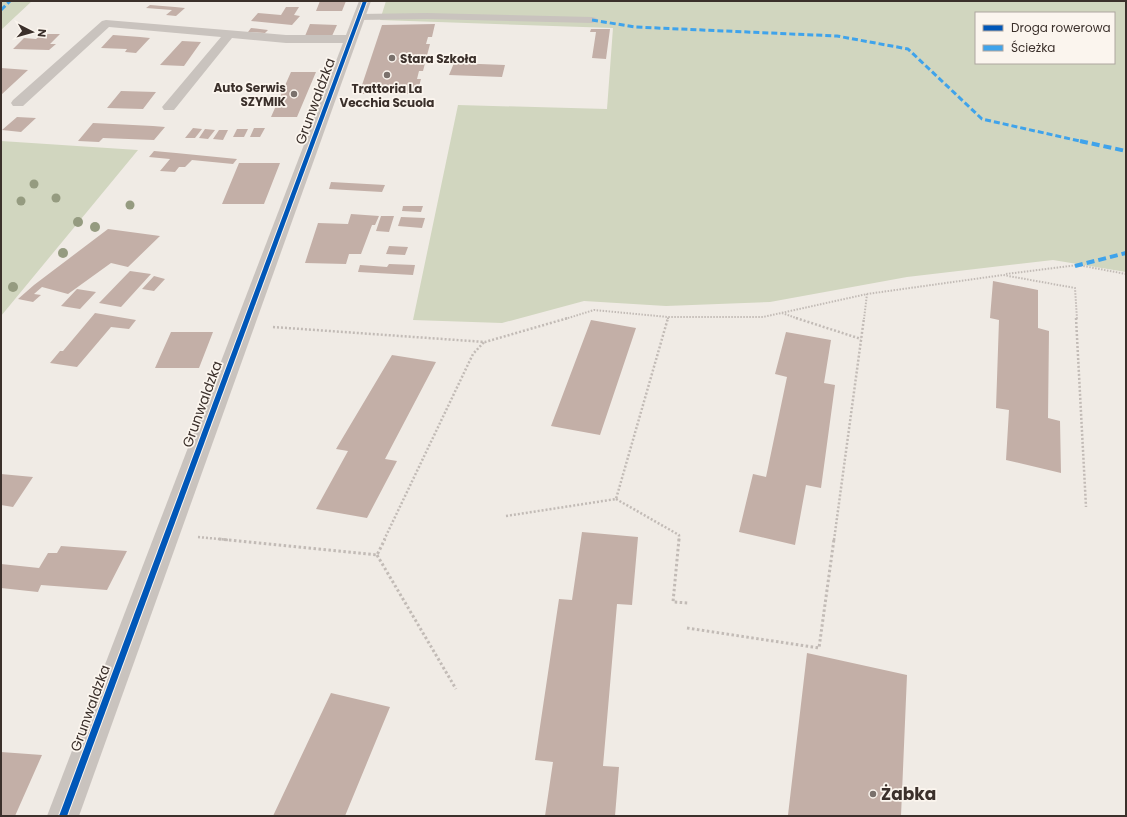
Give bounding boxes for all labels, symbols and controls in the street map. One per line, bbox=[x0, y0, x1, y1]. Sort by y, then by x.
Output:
north arrow bbox=[12, 12, 52, 52]
legend bbox=[975, 12, 1115, 64]
text: Droga rowerowa bbox=[1011, 19, 1111, 36]
text: N bbox=[34, 28, 50, 38]
text: Ścieżka bbox=[1011, 39, 1055, 56]
place label: Stara Szkoła bbox=[400, 50, 477, 67]
marker: Stara Szkoła bbox=[387, 53, 397, 63]
street label: Grunwaldzka bbox=[290, 55, 340, 147]
marker: Trattoria La Vecchia Scuola bbox=[382, 70, 392, 80]
place label: Auto Serwis SZYMIK bbox=[213, 79, 287, 110]
place label: Trattoria La Vecchia Scuola bbox=[339, 80, 435, 111]
marker: Auto Serwis SZYMIK bbox=[289, 89, 299, 99]
street label: Grunwaldzka bbox=[177, 358, 227, 450]
street label: Grunwaldzka bbox=[65, 662, 115, 754]
place label: Żabka bbox=[881, 782, 936, 806]
marker: Żabka bbox=[868, 789, 878, 799]

